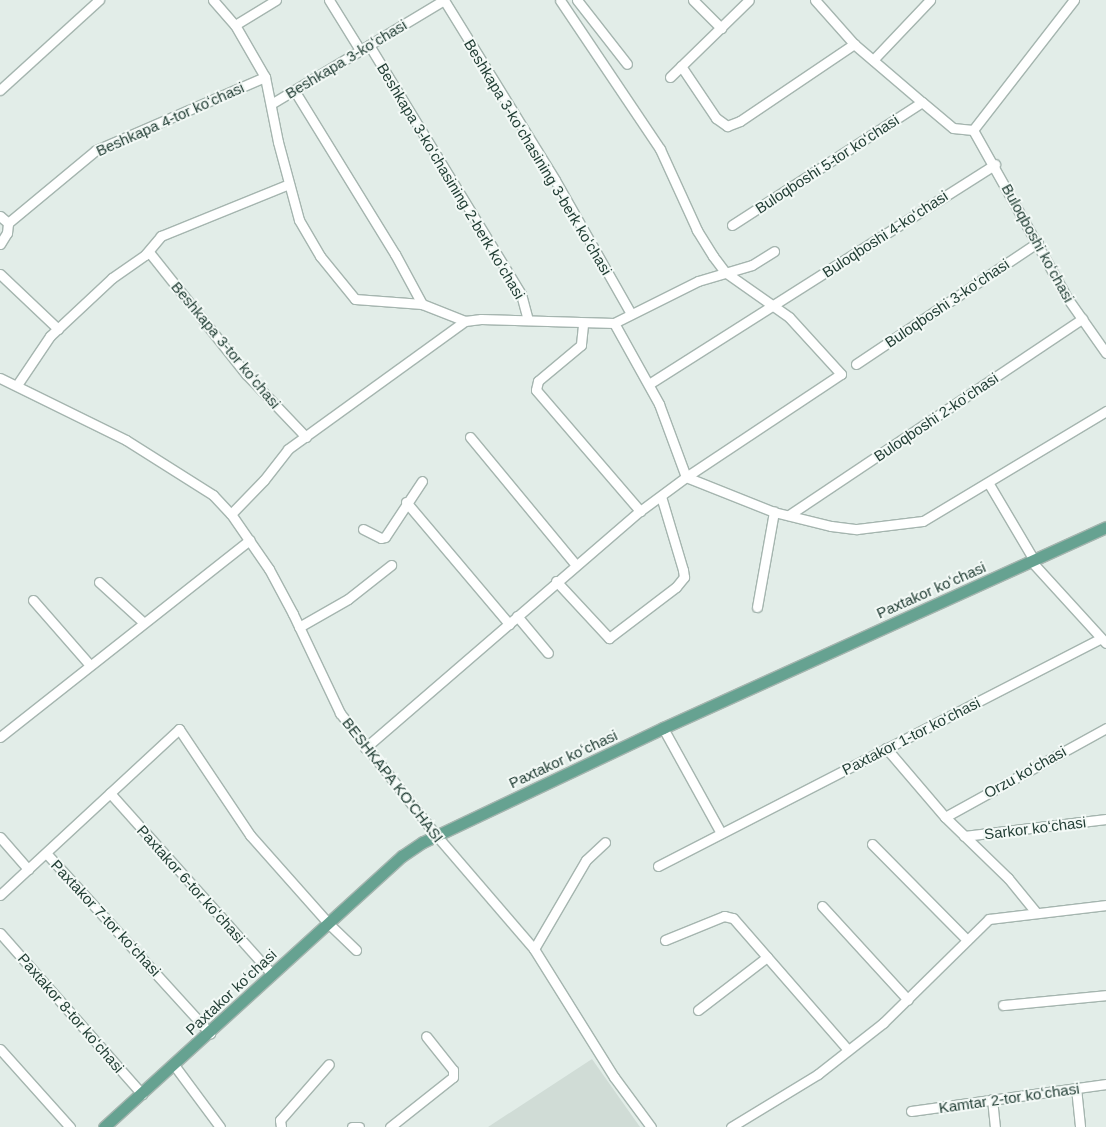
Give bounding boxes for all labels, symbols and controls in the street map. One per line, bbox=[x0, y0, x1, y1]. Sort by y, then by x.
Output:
street label: Beshkapa 3-koʻchasi bbox=[282, 16, 410, 102]
street label: Beshkapa 3-koʻchasining 3-berk koʻchasi bbox=[460, 36, 616, 278]
street label: Beshkapa 3-koʻchasining 2-berk koʻchasi bbox=[373, 60, 529, 302]
street label: Beshkapa 4-tor koʻchasi bbox=[93, 78, 247, 160]
street label: Buloqboshi 5-tor koʻchasi bbox=[752, 111, 902, 217]
street label: Buloqboshi koʻchasi bbox=[998, 181, 1078, 305]
street label: Buloqboshi 4-koʻchasi bbox=[819, 187, 951, 281]
street label: Buloqboshi 3-koʻchasi bbox=[881, 255, 1013, 351]
street label: Beshkapa 3-tor koʻchasi bbox=[168, 278, 284, 412]
street label: Buloqboshi 2-koʻchasi bbox=[870, 369, 1002, 465]
street label: Paxtakor koʻchasi bbox=[874, 558, 988, 622]
street label: Paxtakor 1-tor koʻchasi bbox=[839, 693, 983, 779]
street label: BESHKAPA KO'CHASI bbox=[338, 714, 448, 846]
street label: Paxtakor koʻchasi bbox=[506, 726, 620, 792]
street label: Orzu koʻchasi bbox=[981, 742, 1069, 802]
street label: Sarkor koʻchasi bbox=[983, 813, 1087, 843]
street label: Paxtakor 6-tor koʻchasi bbox=[133, 821, 249, 947]
street label: Paxtakor 7-tor koʻchasi bbox=[47, 856, 165, 980]
street label: Paxtakor koʻchasi bbox=[182, 945, 280, 1039]
street label: Paxtakor 8-tor koʻchasi bbox=[14, 950, 128, 1076]
street label: Kamtar 2-tor koʻchasi bbox=[938, 1079, 1080, 1117]

